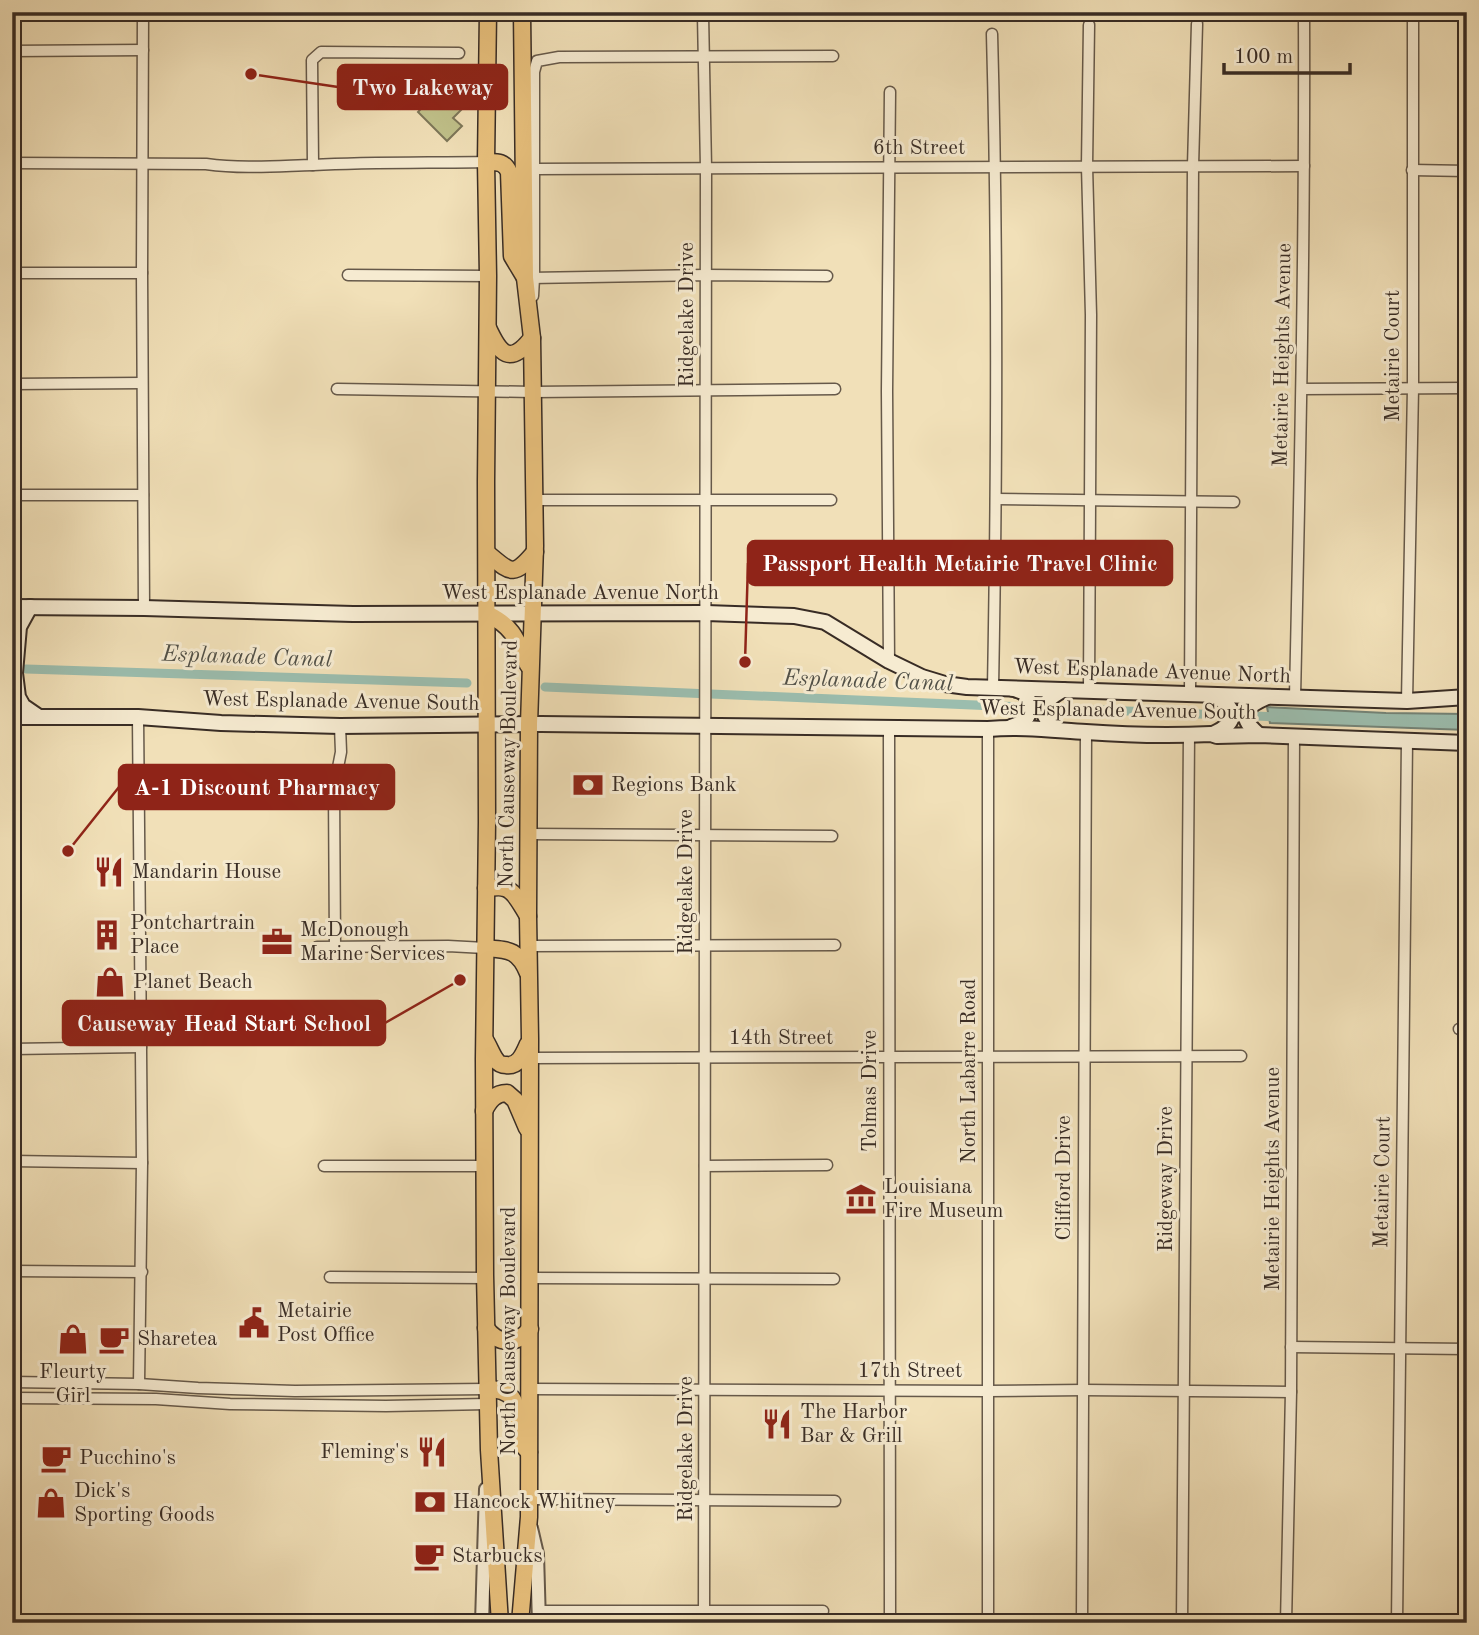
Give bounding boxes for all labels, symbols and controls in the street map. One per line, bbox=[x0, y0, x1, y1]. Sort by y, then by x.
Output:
scale bar bbox=[1224, 32, 1350, 76]
text: 100 m bbox=[1234, 47, 1293, 68]
callout: Two Lakeway bbox=[338, 65, 507, 109]
text: Two Lakeway bbox=[352, 77, 494, 100]
street label: 6th Street bbox=[873, 138, 965, 159]
street label: Ridgelake Drive bbox=[677, 242, 698, 388]
street label: Metairie Heights Avenue bbox=[1271, 243, 1295, 467]
street label: Metairie Court bbox=[1383, 290, 1404, 422]
callout: Passport Health Metairie Travel Clinic bbox=[748, 541, 1172, 585]
text: Passport Health Metairie Travel Clinic bbox=[762, 553, 1158, 576]
street label: West Esplanade Avenue North bbox=[441, 583, 719, 604]
street label: North Causeway Boulevard bbox=[496, 639, 522, 889]
water label: Esplanade Canal bbox=[160, 642, 333, 672]
street label: West Esplanade Avenue North bbox=[1013, 657, 1291, 687]
water label: Esplanade Canal bbox=[781, 666, 954, 696]
street label: West Esplanade Avenue South bbox=[202, 689, 480, 715]
street label: West Esplanade Avenue South bbox=[979, 698, 1257, 724]
callout: A-1 Discount Pharmacy bbox=[119, 765, 394, 809]
bank icon: Regions Bank bbox=[571, 768, 605, 802]
place label: Regions Bank bbox=[611, 775, 737, 796]
text: A-1 Discount Pharmacy bbox=[134, 777, 380, 800]
street label: Ridgelake Drive bbox=[676, 809, 697, 955]
restaurant icon: Mandarin House bbox=[92, 855, 126, 889]
place label: Mandarin House bbox=[132, 862, 281, 883]
place label: Pontchartrain Place bbox=[130, 913, 255, 958]
building icon: Pontchartrain Place bbox=[90, 918, 124, 952]
place label: McDonough Marine Services bbox=[300, 920, 445, 965]
office icon: McDonough Marine Services bbox=[260, 925, 294, 959]
shop icon: Planet Beach bbox=[93, 965, 127, 999]
place label: Planet Beach bbox=[133, 972, 253, 993]
street label: North Labarre Road bbox=[959, 978, 980, 1163]
callout: Causeway Head Start School bbox=[63, 1001, 385, 1045]
text: Causeway Head Start School bbox=[77, 1013, 371, 1036]
street label: 14th Street bbox=[729, 1028, 833, 1049]
street label: Tolmas Drive bbox=[860, 1030, 881, 1152]
street label: Metairie Heights Avenue bbox=[1263, 1067, 1284, 1291]
street label: Ridgeway Drive bbox=[1156, 1106, 1177, 1252]
street label: Clifford Drive bbox=[1054, 1115, 1075, 1241]
street label: Metairie Court bbox=[1371, 1116, 1395, 1248]
place label: Louisiana Fire Museum bbox=[884, 1177, 1004, 1222]
museum icon: Louisiana Fire Museum bbox=[844, 1182, 878, 1216]
street label: North Causeway Boulevard bbox=[499, 1207, 520, 1455]
place label: Metairie Post Office bbox=[277, 1301, 375, 1346]
public building icon: Metairie Post Office bbox=[237, 1306, 271, 1340]
shop icon: Fleurty Girl bbox=[56, 1322, 90, 1356]
cafe icon: Sharetea bbox=[97, 1322, 131, 1356]
place label: Sharetea bbox=[137, 1329, 217, 1350]
street label: 17th Street bbox=[858, 1361, 962, 1382]
place label: Fleurty Girl bbox=[39, 1362, 107, 1407]
street label: Ridgelake Drive bbox=[676, 1376, 697, 1522]
place label: The Harbor Bar & Grill bbox=[800, 1402, 908, 1447]
restaurant icon: The Harbor Bar & Grill bbox=[760, 1407, 794, 1441]
restaurant icon: Fleming's bbox=[415, 1435, 449, 1469]
cafe icon: Pucchino's bbox=[39, 1441, 73, 1475]
place label: Fleming's bbox=[320, 1442, 409, 1463]
place label: Pucchino's bbox=[79, 1448, 176, 1469]
place label: Dick's Sporting Goods bbox=[74, 1481, 215, 1526]
bank icon: Hancock Whitney bbox=[413, 1485, 447, 1519]
shop icon: Dick's Sporting Goods bbox=[34, 1486, 68, 1520]
place label: Hancock Whitney bbox=[453, 1492, 616, 1513]
cafe icon: Starbucks bbox=[412, 1539, 446, 1573]
place label: Starbucks bbox=[452, 1546, 543, 1567]

